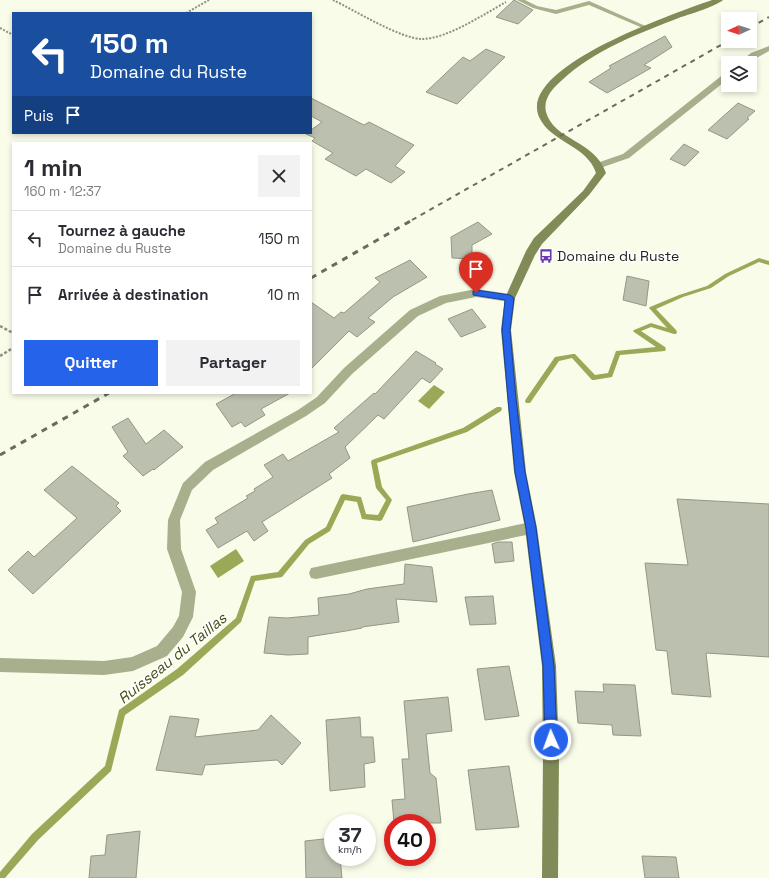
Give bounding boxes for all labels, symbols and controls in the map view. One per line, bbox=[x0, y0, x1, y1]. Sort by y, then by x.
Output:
north arrow bbox=[721, 12, 757, 48]
map controls bbox=[721, 12, 757, 92]
text: 150 m bbox=[90, 25, 169, 61]
icon: left bbox=[24, 28, 76, 80]
button: layers bbox=[721, 56, 757, 92]
text: Domaine du Ruste bbox=[90, 60, 247, 83]
icon: arrive bbox=[62, 104, 84, 126]
text: Puis bbox=[24, 106, 54, 125]
text: 1 min bbox=[24, 152, 83, 183]
button: close bbox=[258, 155, 300, 197]
text: 160 m · 12:37 bbox=[24, 183, 101, 200]
text: Tournez à gauche bbox=[58, 221, 186, 240]
icon: left bbox=[24, 228, 46, 250]
text: 150 m bbox=[258, 229, 300, 248]
text: Domaine du Ruste bbox=[58, 240, 171, 257]
place label: Domaine du Ruste bbox=[557, 247, 679, 265]
bus stop icon: Domaine du Ruste bbox=[538, 248, 554, 264]
pin bbox=[459, 252, 493, 293]
icon: arrive bbox=[465, 258, 487, 280]
icon: arrive bbox=[24, 284, 46, 306]
text: Arrivée à destination bbox=[58, 285, 208, 304]
text: 10 m bbox=[267, 285, 300, 304]
button: Quitter bbox=[24, 340, 158, 386]
button: Partager bbox=[166, 340, 300, 386]
water label: Ruisseau du Taillas bbox=[114, 608, 231, 708]
position arrow bbox=[530, 719, 572, 761]
speed limit sign: 40 bbox=[384, 814, 436, 866]
text: 37 bbox=[338, 822, 362, 848]
text: km/h bbox=[338, 843, 362, 856]

